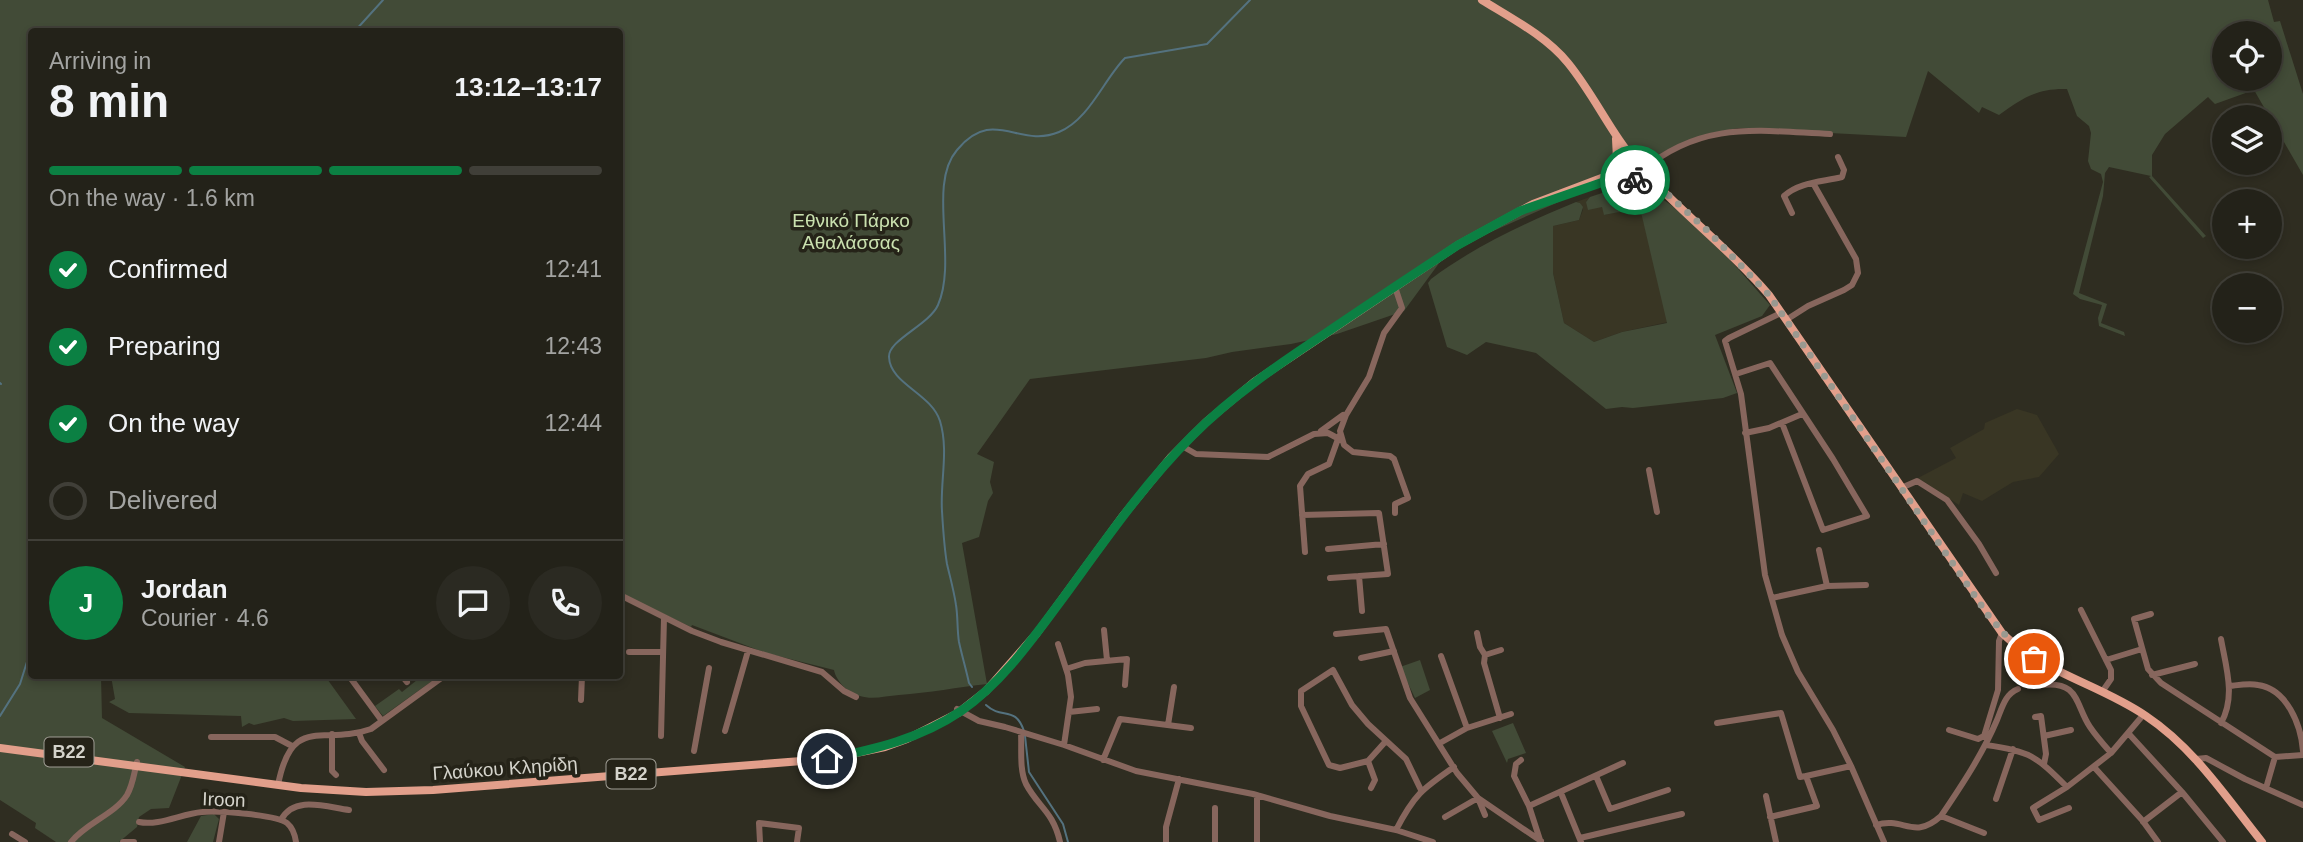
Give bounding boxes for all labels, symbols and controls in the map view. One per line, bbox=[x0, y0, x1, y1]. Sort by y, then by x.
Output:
map controls bbox=[2212, 21, 2282, 343]
button: locate bbox=[2212, 21, 2282, 91]
text: Arriving in bbox=[49, 48, 151, 74]
text: 13:12–13:17 bbox=[455, 72, 602, 102]
text: 8 min bbox=[49, 75, 169, 127]
button: layers bbox=[2212, 105, 2282, 175]
courier bbox=[1600, 145, 1670, 215]
icon: bike bbox=[1616, 161, 1654, 199]
text: On the way · 1.6 km bbox=[49, 185, 255, 211]
button: + bbox=[2212, 189, 2282, 259]
park label: Εθνικό Πάρκο Αθαλάσσας bbox=[792, 210, 910, 253]
icon: check bbox=[49, 251, 87, 289]
text: Confirmed bbox=[108, 254, 228, 284]
text: 12:41 bbox=[544, 256, 602, 282]
button: − bbox=[2212, 273, 2282, 343]
icon: check bbox=[49, 328, 87, 366]
text: Preparing bbox=[108, 331, 221, 361]
text: 12:43 bbox=[544, 333, 602, 359]
icon: check bbox=[49, 405, 87, 443]
text: On the way bbox=[108, 408, 240, 438]
text: 12:44 bbox=[544, 410, 602, 436]
text: Delivered bbox=[108, 485, 218, 515]
button: chat bbox=[436, 566, 510, 640]
button: phone bbox=[528, 566, 602, 640]
text: Jordan bbox=[141, 574, 228, 604]
text: J bbox=[79, 588, 93, 618]
text: Courier · 4.6 bbox=[141, 605, 269, 631]
pin bbox=[2004, 629, 2064, 689]
icon: bag bbox=[2015, 640, 2053, 678]
pin bbox=[797, 729, 857, 789]
road number: B22 bbox=[44, 738, 94, 766]
icon: home bbox=[808, 740, 846, 778]
street label: Γλαύκου Κληρίδη bbox=[432, 753, 578, 784]
road number: B22 bbox=[606, 760, 656, 788]
street label: Iroon bbox=[202, 788, 246, 811]

